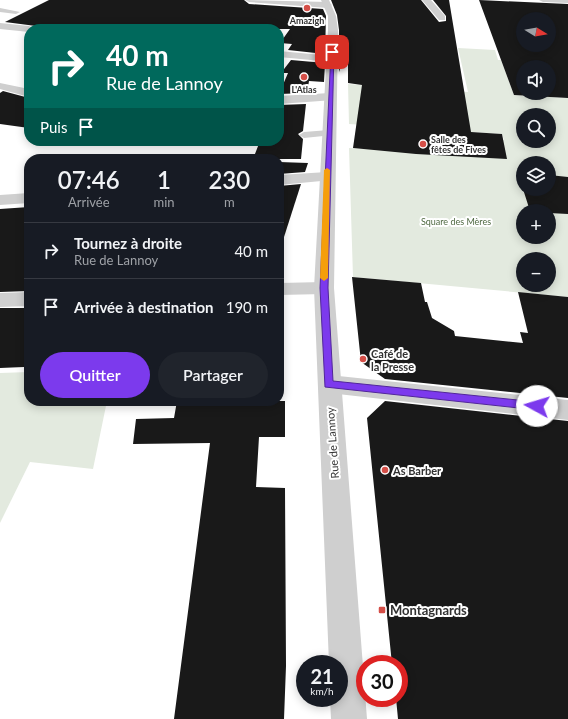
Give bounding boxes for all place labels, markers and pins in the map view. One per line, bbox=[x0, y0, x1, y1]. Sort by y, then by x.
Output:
marker: Amazigh bbox=[302, 3, 312, 13]
place label: Amazigh bbox=[289, 15, 324, 26]
pin bbox=[315, 35, 349, 69]
marker: L'Atlas bbox=[299, 72, 309, 82]
place label: L'Atlas bbox=[291, 84, 317, 95]
place label: Salle des fêtes de Fives bbox=[431, 134, 486, 155]
marker: Salle des fêtes de Fives bbox=[418, 139, 428, 149]
place label: Café de la Presse bbox=[371, 347, 414, 373]
marker: Café de la Presse bbox=[358, 354, 368, 364]
place label: As Barber bbox=[392, 464, 442, 477]
marker: As Barber bbox=[380, 465, 390, 475]
place label: Montagnards bbox=[390, 602, 467, 618]
marker: Montagnards bbox=[377, 605, 387, 615]

